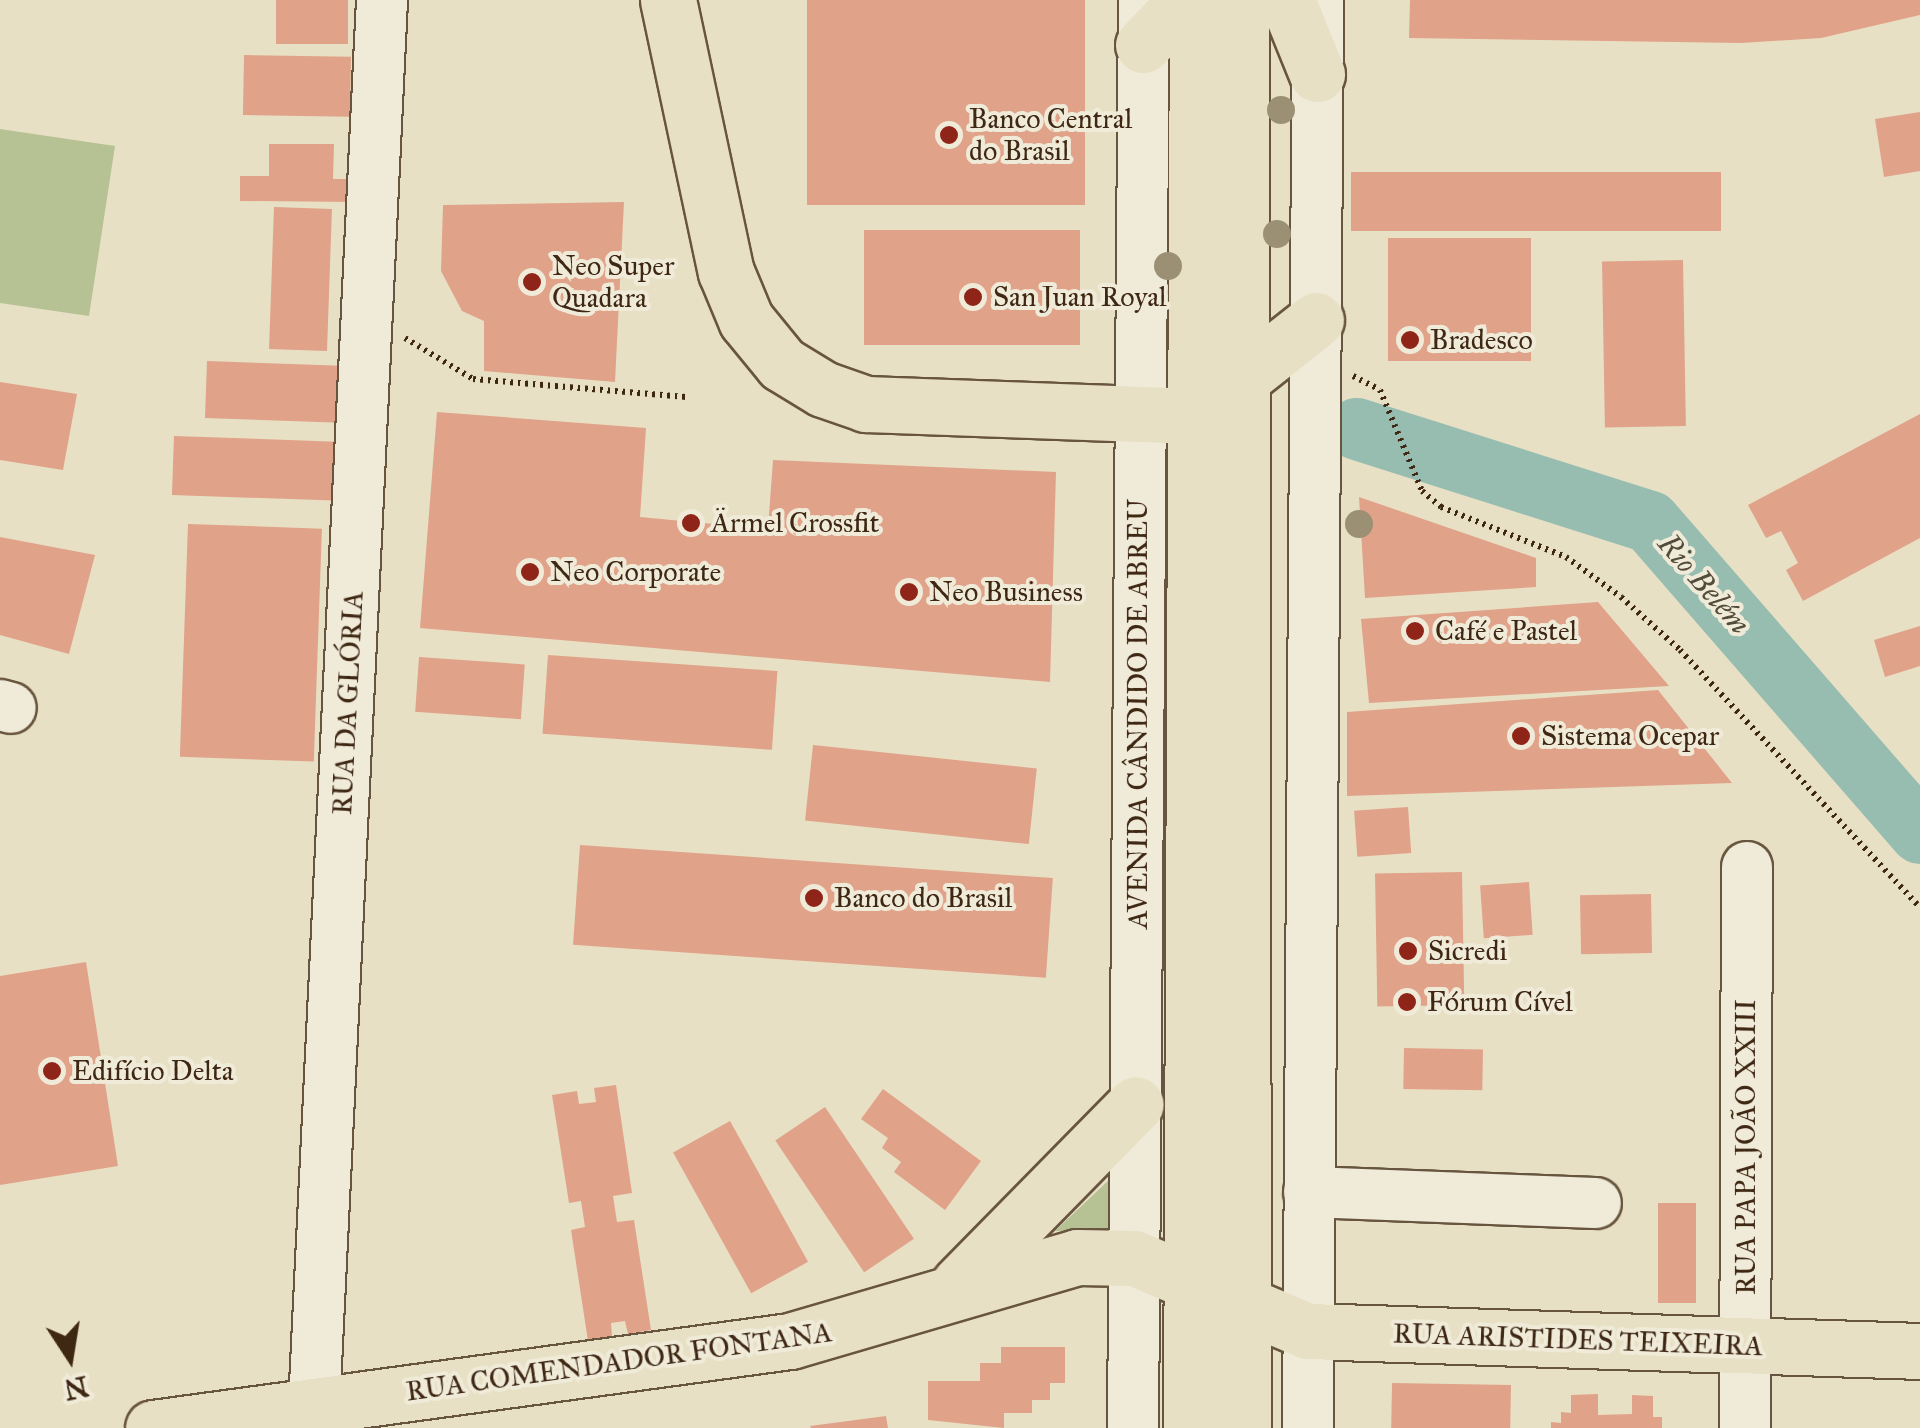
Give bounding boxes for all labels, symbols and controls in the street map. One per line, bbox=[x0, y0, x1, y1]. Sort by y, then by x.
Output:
place label: Banco Central do Brasil bbox=[969, 102, 1132, 168]
marker: Banco Central do Brasil bbox=[938, 124, 960, 146]
place label: Neo Super Quadara bbox=[552, 249, 675, 315]
marker: Neo Super Quadara bbox=[521, 271, 543, 293]
place label: San Juan Royal bbox=[993, 280, 1167, 314]
marker: San Juan Royal bbox=[962, 286, 984, 308]
place label: Bradesco bbox=[1430, 323, 1533, 357]
marker: Bradesco bbox=[1399, 329, 1421, 351]
street label: AVENIDA CÂNDIDO DE ABREU bbox=[1121, 499, 1155, 929]
place label: Ärmel Crossfit bbox=[711, 506, 879, 540]
marker: Ärmel Crossfit bbox=[680, 512, 702, 534]
water label: Rio Belém bbox=[1651, 526, 1757, 642]
place label: Neo Corporate bbox=[550, 555, 721, 589]
marker: Neo Corporate bbox=[519, 561, 541, 583]
place label: Neo Business bbox=[929, 575, 1083, 609]
marker: Neo Business bbox=[898, 581, 920, 603]
street label: RUA DA GLÓRIA bbox=[325, 590, 371, 816]
place label: Café e Pastel bbox=[1435, 614, 1577, 648]
marker: Café e Pastel bbox=[1404, 620, 1426, 642]
place label: Sistema Ocepar bbox=[1541, 719, 1719, 753]
marker: Sistema Ocepar bbox=[1510, 725, 1532, 747]
place label: Banco do Brasil bbox=[834, 881, 1012, 915]
marker: Banco do Brasil bbox=[803, 887, 825, 909]
place label: Sicredi bbox=[1428, 934, 1507, 968]
marker: Sicredi bbox=[1397, 940, 1419, 962]
place label: Fórum Cível bbox=[1427, 985, 1573, 1019]
marker: Fórum Cível bbox=[1396, 991, 1418, 1013]
street label: RUA PAPA JOÃO XXIII bbox=[1729, 999, 1763, 1295]
place label: Edifício Delta bbox=[72, 1054, 234, 1088]
marker: Edifício Delta bbox=[41, 1060, 63, 1082]
north arrow bbox=[20, 1308, 120, 1408]
street label: RUA COMENDADOR FONTANA bbox=[404, 1315, 834, 1409]
street label: RUA ARISTIDES TEIXEIRA bbox=[1392, 1317, 1764, 1363]
text: N bbox=[61, 1368, 92, 1407]

